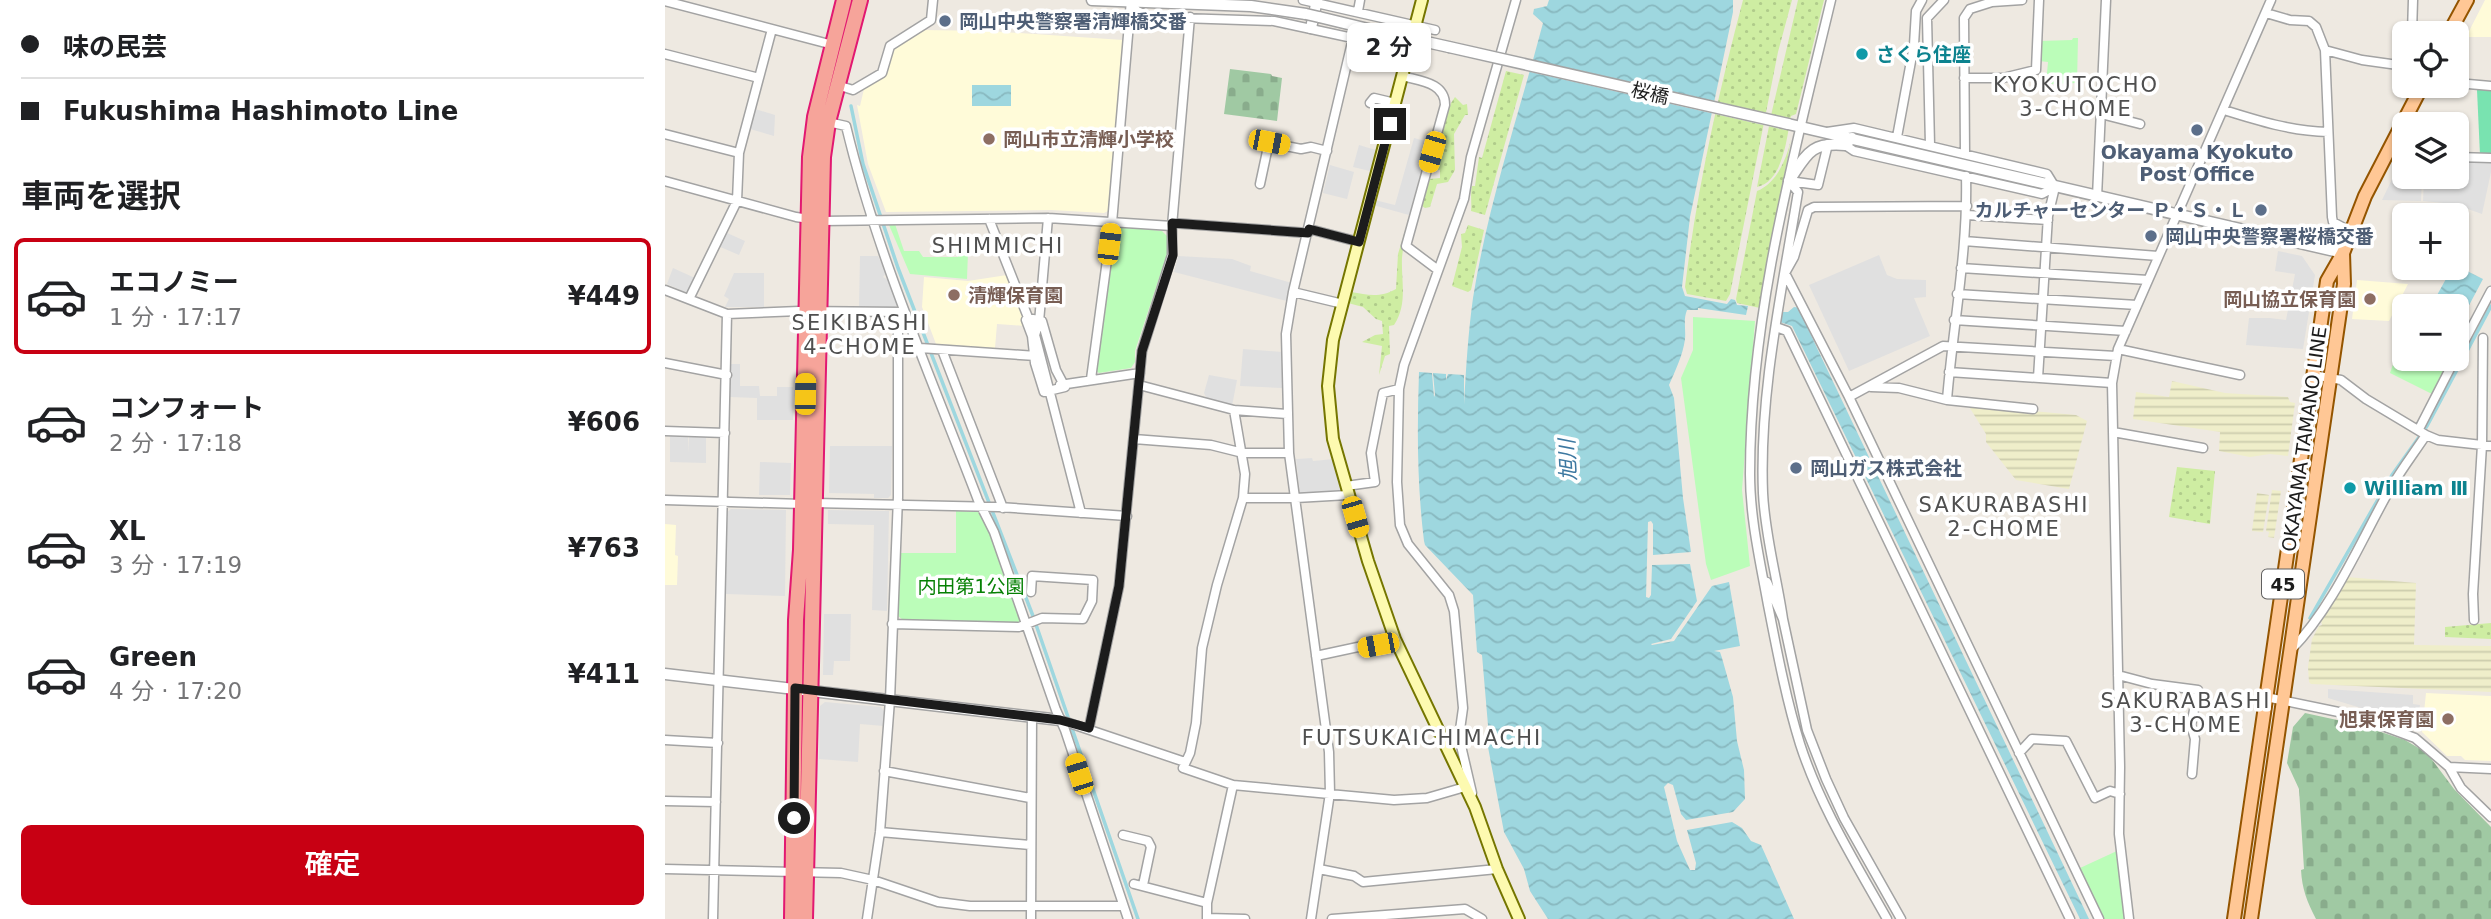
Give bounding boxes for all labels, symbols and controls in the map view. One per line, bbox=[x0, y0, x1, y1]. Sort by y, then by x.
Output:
place label: 岡山中央警察署清輝橋交番 bbox=[959, 10, 1187, 32]
marker: 岡山中央警察署清輝橋交番 bbox=[937, 13, 953, 29]
map controls bbox=[2392, 21, 2469, 371]
button: locate bbox=[2392, 21, 2469, 98]
callout: 2 分 bbox=[1348, 23, 1432, 72]
text: 味の民芸 bbox=[63, 32, 167, 62]
text: 2 分 bbox=[1365, 34, 1413, 60]
place label: さくら住座 bbox=[1876, 43, 1971, 65]
marker: さくら住座 bbox=[1854, 46, 1870, 62]
district label: KYOKUTOCHO 3-CHOME bbox=[1993, 73, 2159, 121]
street label: 桜橋 bbox=[1629, 78, 1671, 108]
text: Fukushima Hashimoto Line bbox=[63, 96, 458, 126]
route end bbox=[1374, 108, 1406, 140]
button: layers bbox=[2392, 112, 2469, 189]
marker: Okayama Kyokuto Post Office bbox=[2189, 122, 2205, 138]
place label: 岡山市立清輝小学校 bbox=[1003, 128, 1174, 150]
car bbox=[1247, 128, 1292, 156]
car bbox=[1417, 129, 1448, 175]
marker: 岡山市立清輝小学校 bbox=[981, 131, 997, 147]
place label: Okayama Kyokuto Post Office bbox=[2101, 141, 2293, 185]
text: 車両を選択 bbox=[21, 177, 181, 215]
place label: カルチャーセンター Ｐ・Ｓ・Ｌ bbox=[1975, 199, 2247, 221]
marker: カルチャーセンター Ｐ・Ｓ・Ｌ bbox=[2253, 202, 2269, 218]
button: + bbox=[2392, 203, 2469, 280]
car bbox=[1097, 222, 1122, 266]
place label: 岡山中央警察署桜橋交番 bbox=[2165, 225, 2374, 247]
marker: 岡山中央警察署桜橋交番 bbox=[2143, 228, 2159, 244]
district label: SHIMMICHI bbox=[932, 234, 1064, 258]
icon: car bbox=[25, 265, 88, 328]
text: エコノミー bbox=[109, 267, 239, 297]
text: ¥449 bbox=[568, 281, 640, 311]
place label: 清輝保育園 bbox=[968, 284, 1063, 306]
marker: 清輝保育園 bbox=[946, 287, 962, 303]
place label: 岡山協立保育園 bbox=[2223, 288, 2356, 310]
marker: 岡山協立保育園 bbox=[2362, 291, 2378, 307]
button: − bbox=[2392, 294, 2469, 371]
text: 1 分 · 17:17 bbox=[109, 304, 242, 330]
district label: SEIKIBASHI 4-CHOME bbox=[792, 311, 928, 359]
street label: OKAYAMA TAMANO LINE bbox=[2277, 325, 2331, 553]
car bbox=[795, 373, 816, 415]
icon: car bbox=[25, 391, 88, 454]
text: コンフォート bbox=[109, 393, 264, 423]
text: ¥606 bbox=[568, 407, 640, 437]
text: 2 分 · 17:18 bbox=[109, 430, 242, 456]
water label: 旭川 bbox=[1555, 436, 1581, 482]
place label: 岡山ガス株式会社 bbox=[1810, 457, 1962, 479]
marker: 岡山ガス株式会社 bbox=[1788, 460, 1804, 476]
place label: William Ⅲ bbox=[2364, 477, 2468, 499]
marker: William Ⅲ bbox=[2342, 480, 2358, 496]
district label: SAKURABASHI 2-CHOME bbox=[1919, 493, 2089, 541]
car bbox=[1340, 494, 1371, 540]
text: XL bbox=[109, 516, 146, 546]
icon: car bbox=[25, 517, 88, 580]
text: ¥763 bbox=[568, 533, 640, 563]
text: 3 分 · 17:19 bbox=[109, 552, 242, 578]
road number: 45 bbox=[2262, 570, 2304, 598]
park label: 内田第1公園 bbox=[917, 575, 1025, 597]
car bbox=[1356, 631, 1401, 659]
text: Green bbox=[109, 642, 197, 672]
icon: car bbox=[25, 643, 88, 706]
text: ¥411 bbox=[568, 659, 640, 689]
text: 4 分 · 17:20 bbox=[109, 678, 242, 704]
district label: SAKURABASHI 3-CHOME bbox=[2101, 689, 2271, 737]
place label: 旭東保育園 bbox=[2339, 708, 2434, 730]
marker: 旭東保育園 bbox=[2440, 711, 2456, 727]
district label: FUTSUKAICHIMACHI bbox=[1302, 726, 1542, 750]
car bbox=[1063, 751, 1096, 797]
route start bbox=[778, 802, 810, 834]
button: 確定 bbox=[21, 825, 644, 905]

